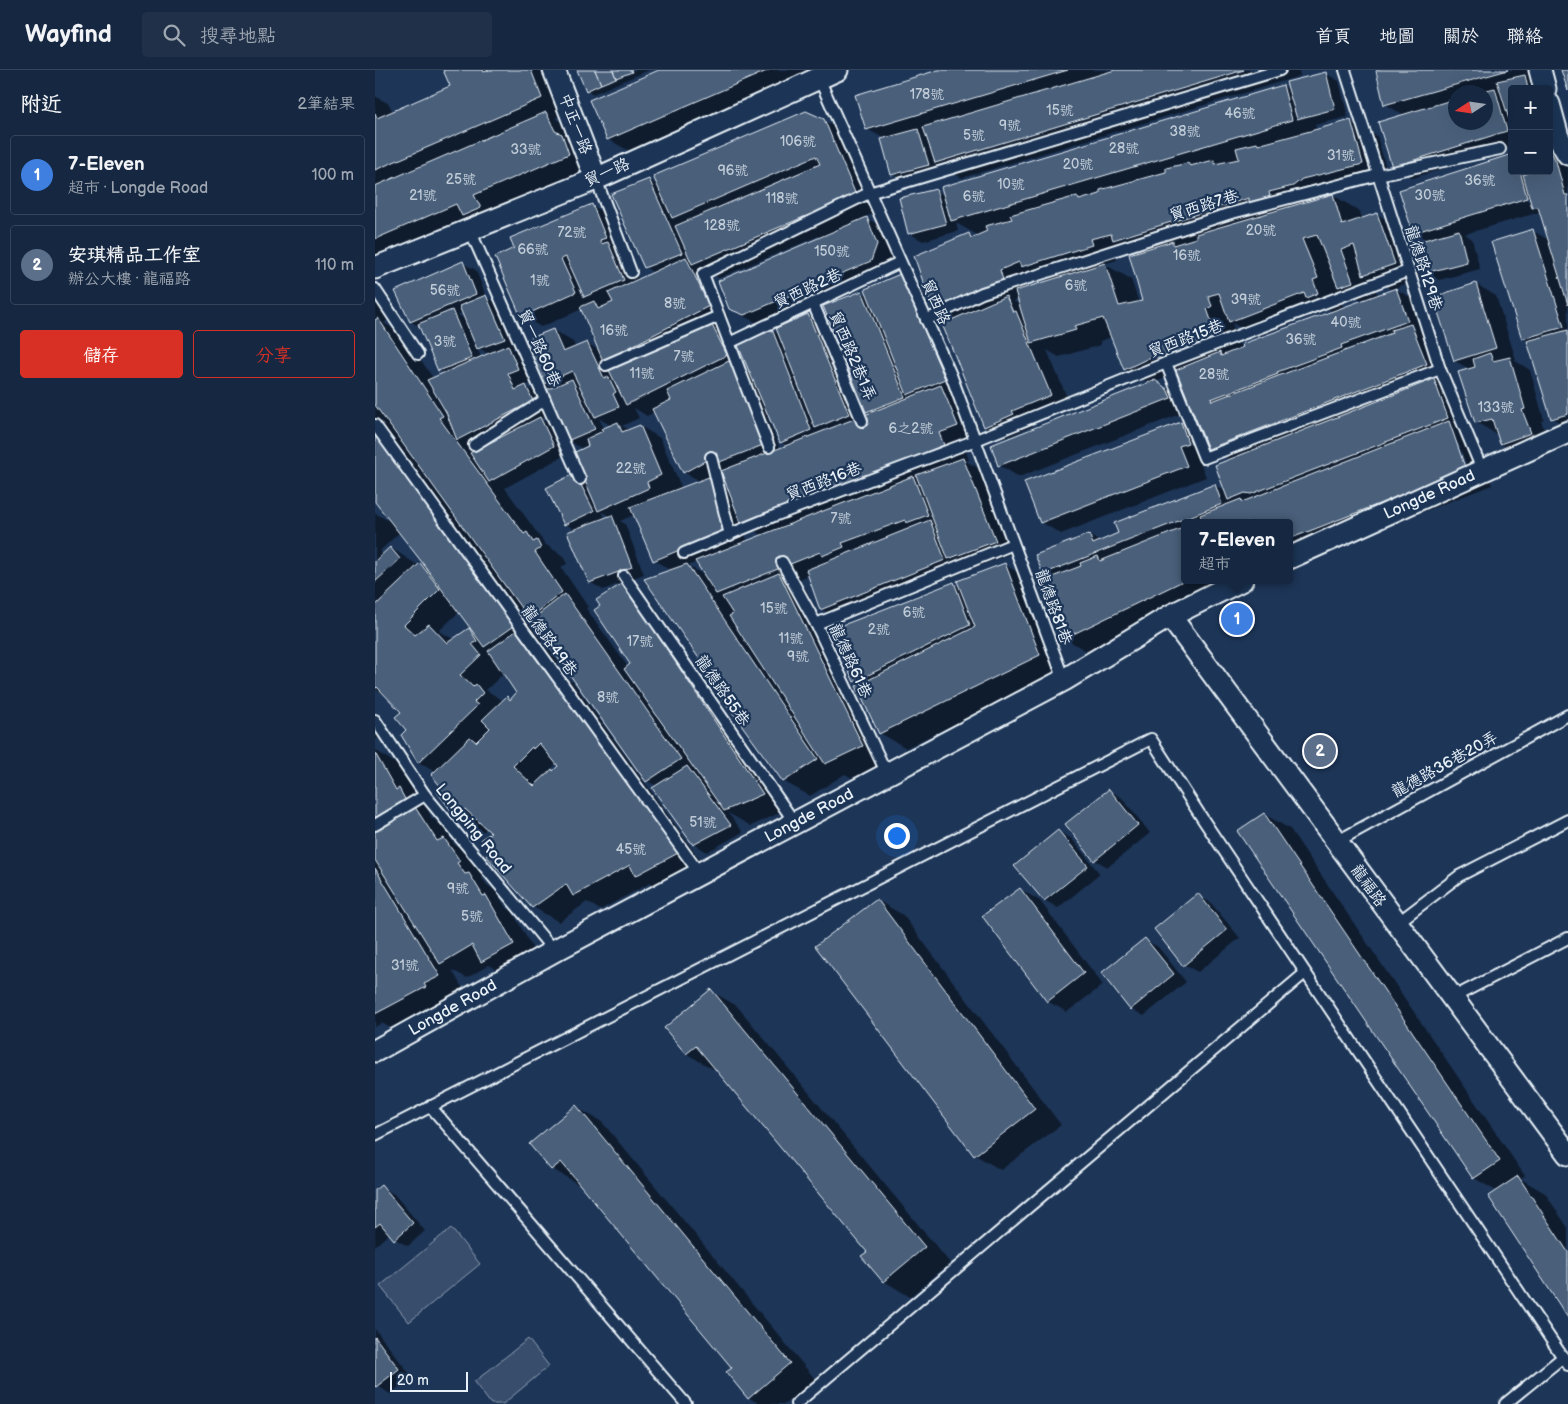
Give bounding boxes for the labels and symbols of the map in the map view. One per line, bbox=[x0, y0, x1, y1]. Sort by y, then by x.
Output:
north arrow bbox=[1448, 85, 1493, 130]
house number: 178號 bbox=[910, 86, 944, 103]
street label: 中正一路 bbox=[555, 91, 595, 157]
house number: 15號 bbox=[1046, 102, 1074, 119]
house number: 46號 bbox=[1224, 105, 1256, 122]
house number: 9號 bbox=[999, 117, 1021, 134]
house number: 38號 bbox=[1170, 123, 1200, 140]
house number: 5號 bbox=[963, 127, 985, 144]
house number: 106號 bbox=[780, 133, 816, 150]
house number: 28號 bbox=[1109, 140, 1139, 157]
house number: 33號 bbox=[510, 141, 542, 158]
house number: 31號 bbox=[1327, 147, 1355, 164]
street label: 貿一路 bbox=[581, 155, 633, 191]
house number: 20號 bbox=[1063, 156, 1093, 173]
house number: 96號 bbox=[718, 162, 748, 179]
house number: 25號 bbox=[446, 171, 476, 188]
house number: 36號 bbox=[1464, 172, 1496, 189]
house number: 10號 bbox=[997, 176, 1025, 193]
street label: 貿西路7巷 bbox=[1167, 186, 1241, 226]
house number: 21號 bbox=[409, 187, 437, 204]
house number: 30號 bbox=[1415, 187, 1445, 204]
house number: 6號 bbox=[963, 188, 985, 205]
house number: 118號 bbox=[766, 190, 799, 207]
house number: 128號 bbox=[704, 217, 740, 234]
house number: 20號 bbox=[1246, 222, 1276, 239]
street label: 龍德路129巷 bbox=[1400, 223, 1446, 313]
house number: 72號 bbox=[557, 224, 587, 241]
house number: 66號 bbox=[517, 241, 549, 258]
house number: 150號 bbox=[814, 243, 850, 260]
house number: 16號 bbox=[1173, 247, 1201, 264]
street label: 貿西路2巷 bbox=[771, 265, 845, 313]
house number: 1號 bbox=[530, 272, 550, 289]
street label: 貿西路 bbox=[917, 276, 953, 328]
house number: 6號 bbox=[1065, 277, 1087, 294]
house number: 56號 bbox=[430, 282, 460, 299]
house number: 39號 bbox=[1231, 291, 1261, 308]
house number: 8號 bbox=[664, 295, 686, 312]
street label: 貿一路60巷 bbox=[513, 306, 565, 390]
street label: 貿西路2巷1弄 bbox=[825, 308, 879, 404]
house number: 40號 bbox=[1331, 314, 1361, 331]
street label: 貿西路15巷 bbox=[1146, 316, 1226, 362]
house number: 16號 bbox=[600, 322, 628, 339]
house number: 36號 bbox=[1285, 331, 1317, 348]
house number: 3號 bbox=[434, 333, 456, 350]
house number: 7號 bbox=[674, 348, 694, 365]
house number: 11號 bbox=[630, 365, 654, 382]
house number: 28號 bbox=[1199, 366, 1229, 383]
house number: 133號 bbox=[1478, 399, 1514, 416]
house number: 6之2號 bbox=[889, 420, 933, 437]
street label: 貿西路16巷 bbox=[783, 459, 865, 505]
house number: 22號 bbox=[616, 460, 646, 477]
street label: Longde Road bbox=[1381, 466, 1478, 523]
house number: 7號 bbox=[831, 510, 851, 527]
street label: 龍德路81巷 bbox=[1030, 566, 1076, 648]
house number: 15號 bbox=[760, 600, 788, 617]
pin: 1 bbox=[1221, 600, 1253, 638]
street label: 龍德路49巷 bbox=[517, 602, 581, 680]
house number: 6號 bbox=[903, 604, 925, 621]
street label: 龍德路61巷 bbox=[824, 621, 876, 701]
house number: 2號 bbox=[868, 621, 890, 638]
house number: 11號 bbox=[779, 630, 803, 647]
house number: 17號 bbox=[627, 633, 653, 650]
house number: 9號 bbox=[787, 648, 809, 665]
street label: 龍德路55巷 bbox=[691, 652, 753, 730]
house number: 8號 bbox=[597, 689, 619, 706]
street label: 龍德路36巷20弄 bbox=[1389, 728, 1501, 802]
pin: 2 bbox=[1304, 732, 1336, 770]
street label: Longping Road bbox=[431, 780, 515, 878]
street label: Longde Road bbox=[762, 784, 857, 847]
house number: 51號 bbox=[689, 814, 717, 831]
your location bbox=[884, 823, 910, 849]
house number: 45號 bbox=[616, 841, 646, 858]
street label: 龍福路 bbox=[1346, 861, 1390, 911]
house number: 9號 bbox=[447, 880, 469, 897]
house number: 5號 bbox=[461, 908, 483, 925]
house number: 31號 bbox=[391, 957, 419, 974]
street label: Longde Road bbox=[405, 975, 500, 1040]
scale bar bbox=[390, 1369, 467, 1392]

